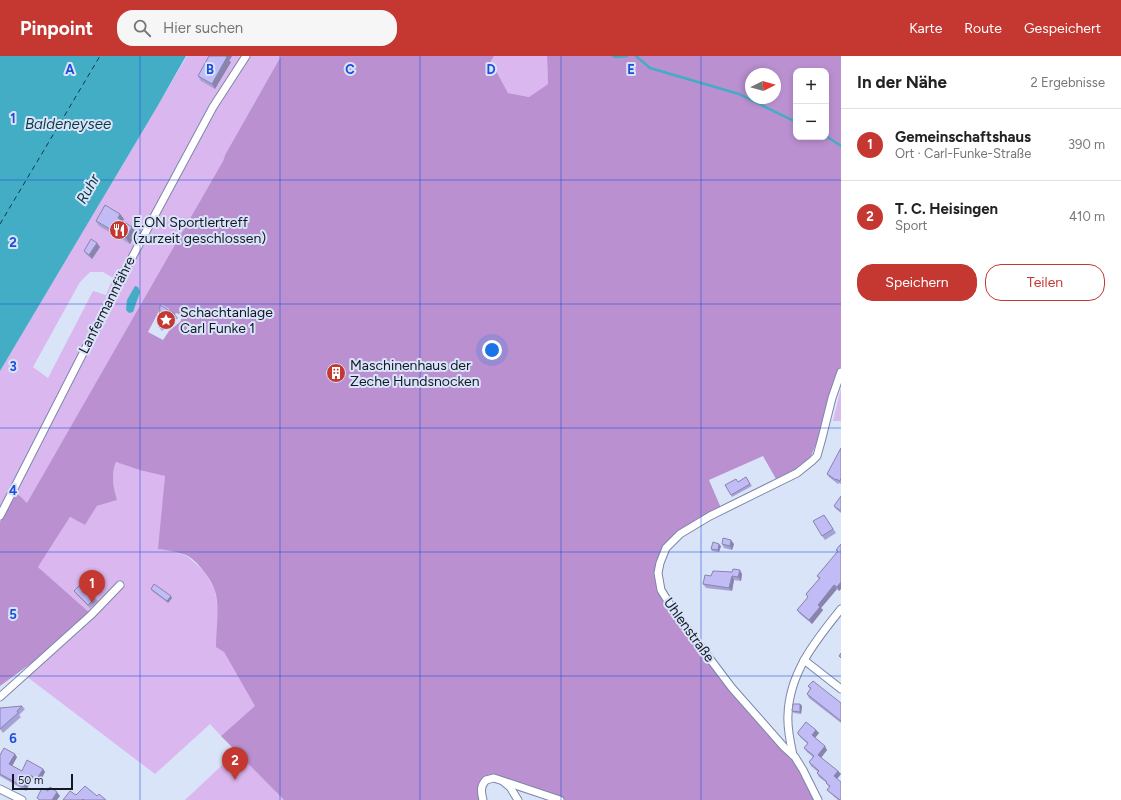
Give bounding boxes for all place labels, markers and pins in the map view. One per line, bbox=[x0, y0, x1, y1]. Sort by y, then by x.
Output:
place label: E.ON Sportlertreff (zurzeit geschlossen) bbox=[133, 214, 266, 247]
restaurant icon: E.ON Sportlertreff (zurzeit geschlossen) bbox=[108, 219, 130, 241]
place label: Schachtanlage Carl Funke 1 bbox=[180, 304, 273, 337]
place icon: Schachtanlage Carl Funke 1 bbox=[155, 309, 177, 331]
place label: Maschinenhaus der Zeche Hundsnocken bbox=[350, 357, 480, 390]
building icon: Maschinenhaus der Zeche Hundsnocken bbox=[325, 362, 347, 384]
pin: 1 bbox=[79, 570, 105, 603]
pin: 2 bbox=[222, 747, 248, 780]

